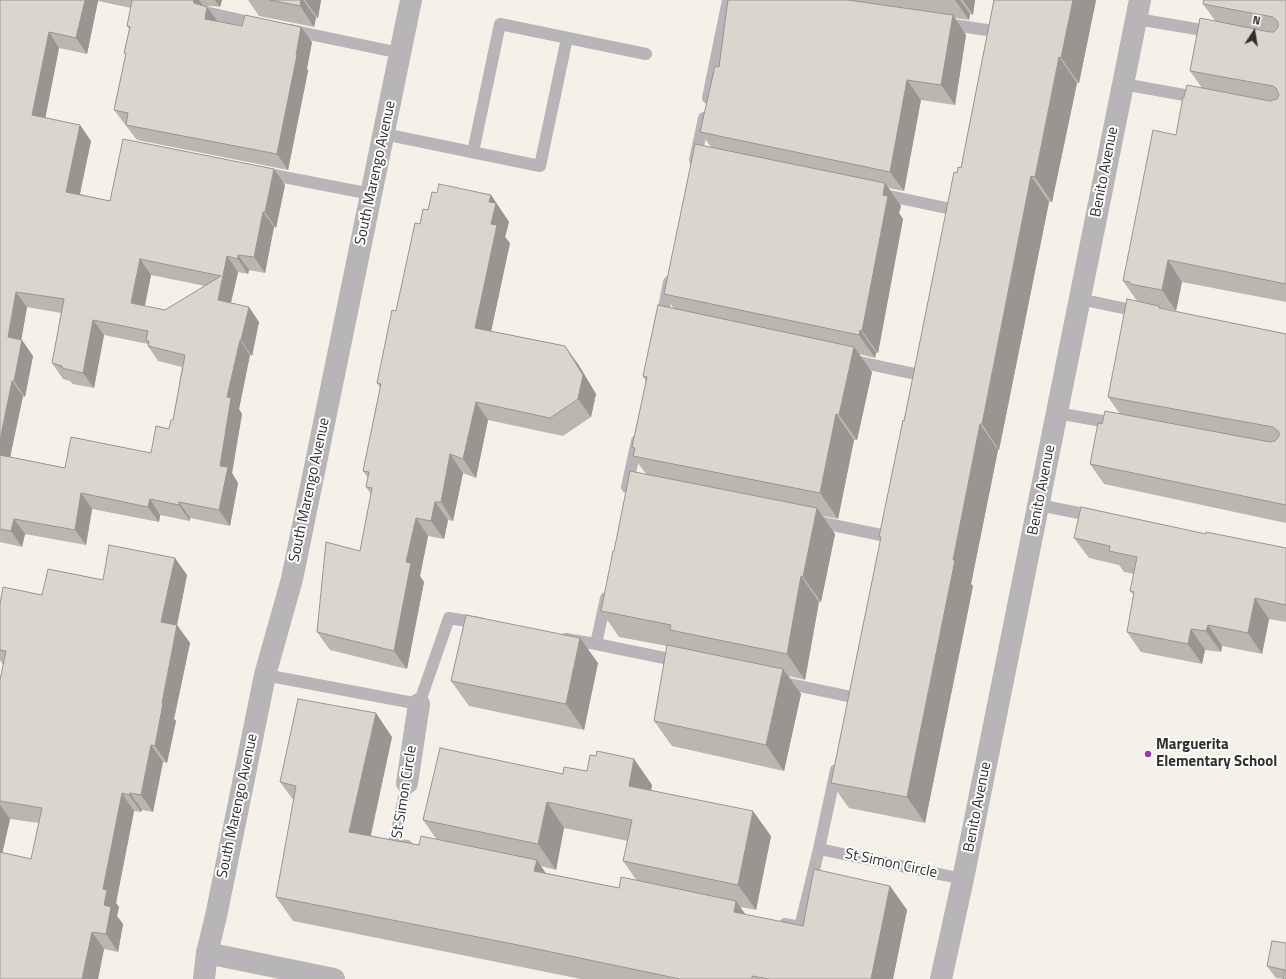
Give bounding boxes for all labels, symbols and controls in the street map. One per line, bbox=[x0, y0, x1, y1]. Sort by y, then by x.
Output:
north arrow bbox=[1234, 12, 1274, 52]
text: N bbox=[1251, 12, 1262, 29]
street label: South Marengo Avenue bbox=[352, 99, 400, 247]
street label: Benito Avenue bbox=[1087, 125, 1123, 219]
street label: South Marengo Avenue bbox=[286, 416, 334, 564]
street label: Benito Avenue bbox=[1024, 443, 1060, 537]
street label: South Marengo Avenue bbox=[214, 732, 262, 880]
place label: Marguerita Elementary School bbox=[1156, 736, 1277, 771]
street label: St Simon Circle bbox=[389, 744, 421, 840]
marker: Marguerita Elementary School bbox=[1143, 749, 1153, 759]
street label: Benito Avenue bbox=[960, 760, 996, 854]
street label: St Simon Circle bbox=[843, 845, 939, 883]

